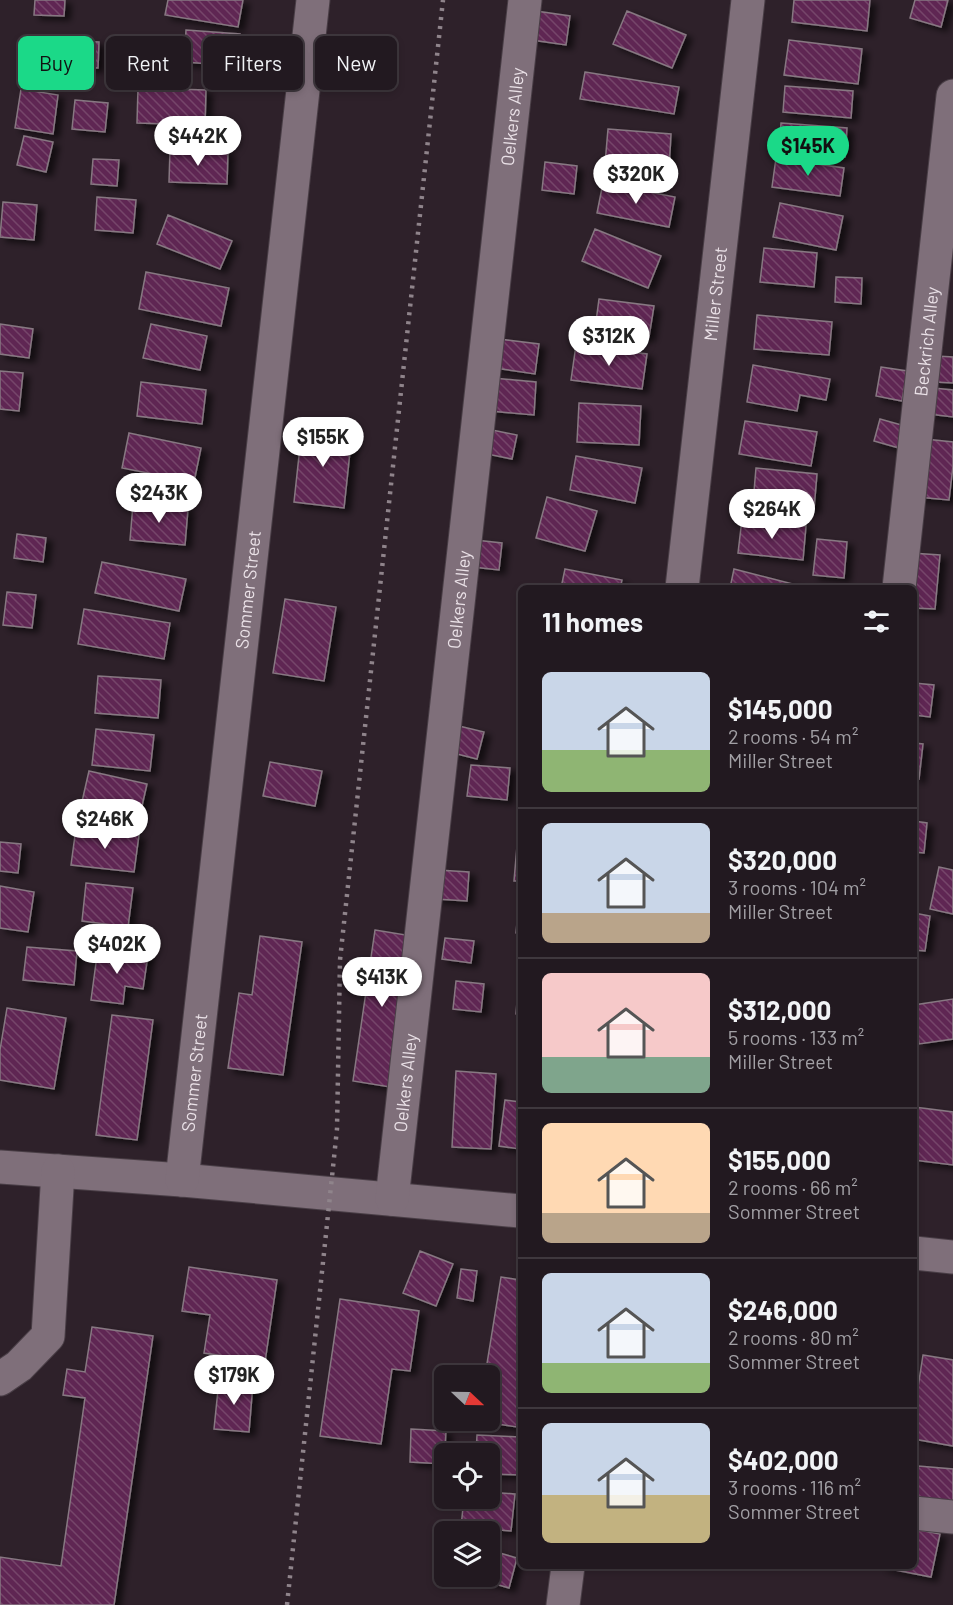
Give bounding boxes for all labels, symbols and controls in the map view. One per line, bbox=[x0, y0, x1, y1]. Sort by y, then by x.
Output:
chip: Buy bbox=[18, 36, 94, 90]
chip: Rent bbox=[106, 36, 191, 90]
chip: Filters bbox=[203, 36, 303, 90]
chip: New bbox=[315, 36, 397, 90]
street label: Oelkers Alley bbox=[496, 66, 528, 167]
pin: $442K bbox=[156, 116, 240, 167]
text: $442K bbox=[168, 123, 228, 147]
pin: $145K bbox=[766, 126, 850, 177]
text: $145K bbox=[781, 133, 835, 157]
pin: $320K bbox=[594, 154, 678, 205]
text: $320K bbox=[607, 161, 665, 185]
street label: Miller Street bbox=[699, 246, 731, 342]
street label: Beckrich Alley bbox=[909, 286, 943, 397]
pin: $312K bbox=[567, 316, 651, 367]
text: $312K bbox=[583, 323, 635, 347]
pin: $155K bbox=[281, 417, 365, 468]
text: $155K bbox=[297, 424, 349, 448]
pin: $243K bbox=[117, 473, 201, 524]
text: $243K bbox=[130, 480, 188, 504]
pin: $264K bbox=[730, 489, 814, 540]
text: $264K bbox=[743, 496, 801, 520]
street label: Sommer Street bbox=[230, 529, 265, 650]
street label: Oelkers Alley bbox=[442, 549, 475, 650]
icon: filters bbox=[860, 605, 893, 638]
text: 11 homes bbox=[542, 606, 643, 637]
text: $145,000 bbox=[728, 693, 833, 724]
icon: home bbox=[590, 696, 662, 768]
text: 2 rooms · 54 m² bbox=[728, 724, 858, 748]
text: Miller Street bbox=[728, 748, 833, 772]
pin: $246K bbox=[63, 799, 147, 850]
text: $246K bbox=[76, 806, 134, 830]
text: $320,000 bbox=[728, 844, 837, 875]
icon: home bbox=[590, 847, 662, 919]
text: 3 rooms · 104 m² bbox=[728, 875, 866, 899]
text: Miller Street bbox=[728, 899, 833, 923]
pin: $402K bbox=[75, 924, 159, 975]
text: $402K bbox=[88, 931, 146, 955]
pin: $413K bbox=[340, 957, 424, 1008]
text: $413K bbox=[356, 964, 408, 988]
text: $312,000 bbox=[728, 994, 831, 1025]
icon: home bbox=[590, 997, 662, 1069]
street label: Sommer Street bbox=[176, 1012, 211, 1133]
text: 5 rooms · 133 m² bbox=[728, 1025, 864, 1049]
street label: Oelkers Alley bbox=[389, 1032, 421, 1133]
text: Miller Street bbox=[728, 1049, 833, 1073]
text: $155,000 bbox=[728, 1144, 831, 1175]
icon: home bbox=[590, 1147, 662, 1219]
text: 2 rooms · 66 m² bbox=[728, 1175, 858, 1199]
text: Sommer Street bbox=[728, 1199, 860, 1223]
text: $246,000 bbox=[728, 1294, 838, 1325]
icon: home bbox=[590, 1297, 662, 1369]
text: 2 rooms · 80 m² bbox=[728, 1325, 859, 1349]
text: Sommer Street bbox=[728, 1349, 860, 1373]
pin: $179K bbox=[192, 1355, 276, 1406]
text: $179K bbox=[208, 1362, 260, 1386]
north arrow bbox=[434, 1365, 500, 1431]
map controls bbox=[434, 1365, 500, 1587]
button: locate bbox=[434, 1443, 500, 1509]
text: $402,000 bbox=[728, 1444, 839, 1475]
icon: home bbox=[590, 1447, 662, 1519]
text: 3 rooms · 116 m² bbox=[728, 1475, 861, 1499]
text: Sommer Street bbox=[728, 1499, 860, 1523]
button: layers bbox=[434, 1521, 500, 1587]

